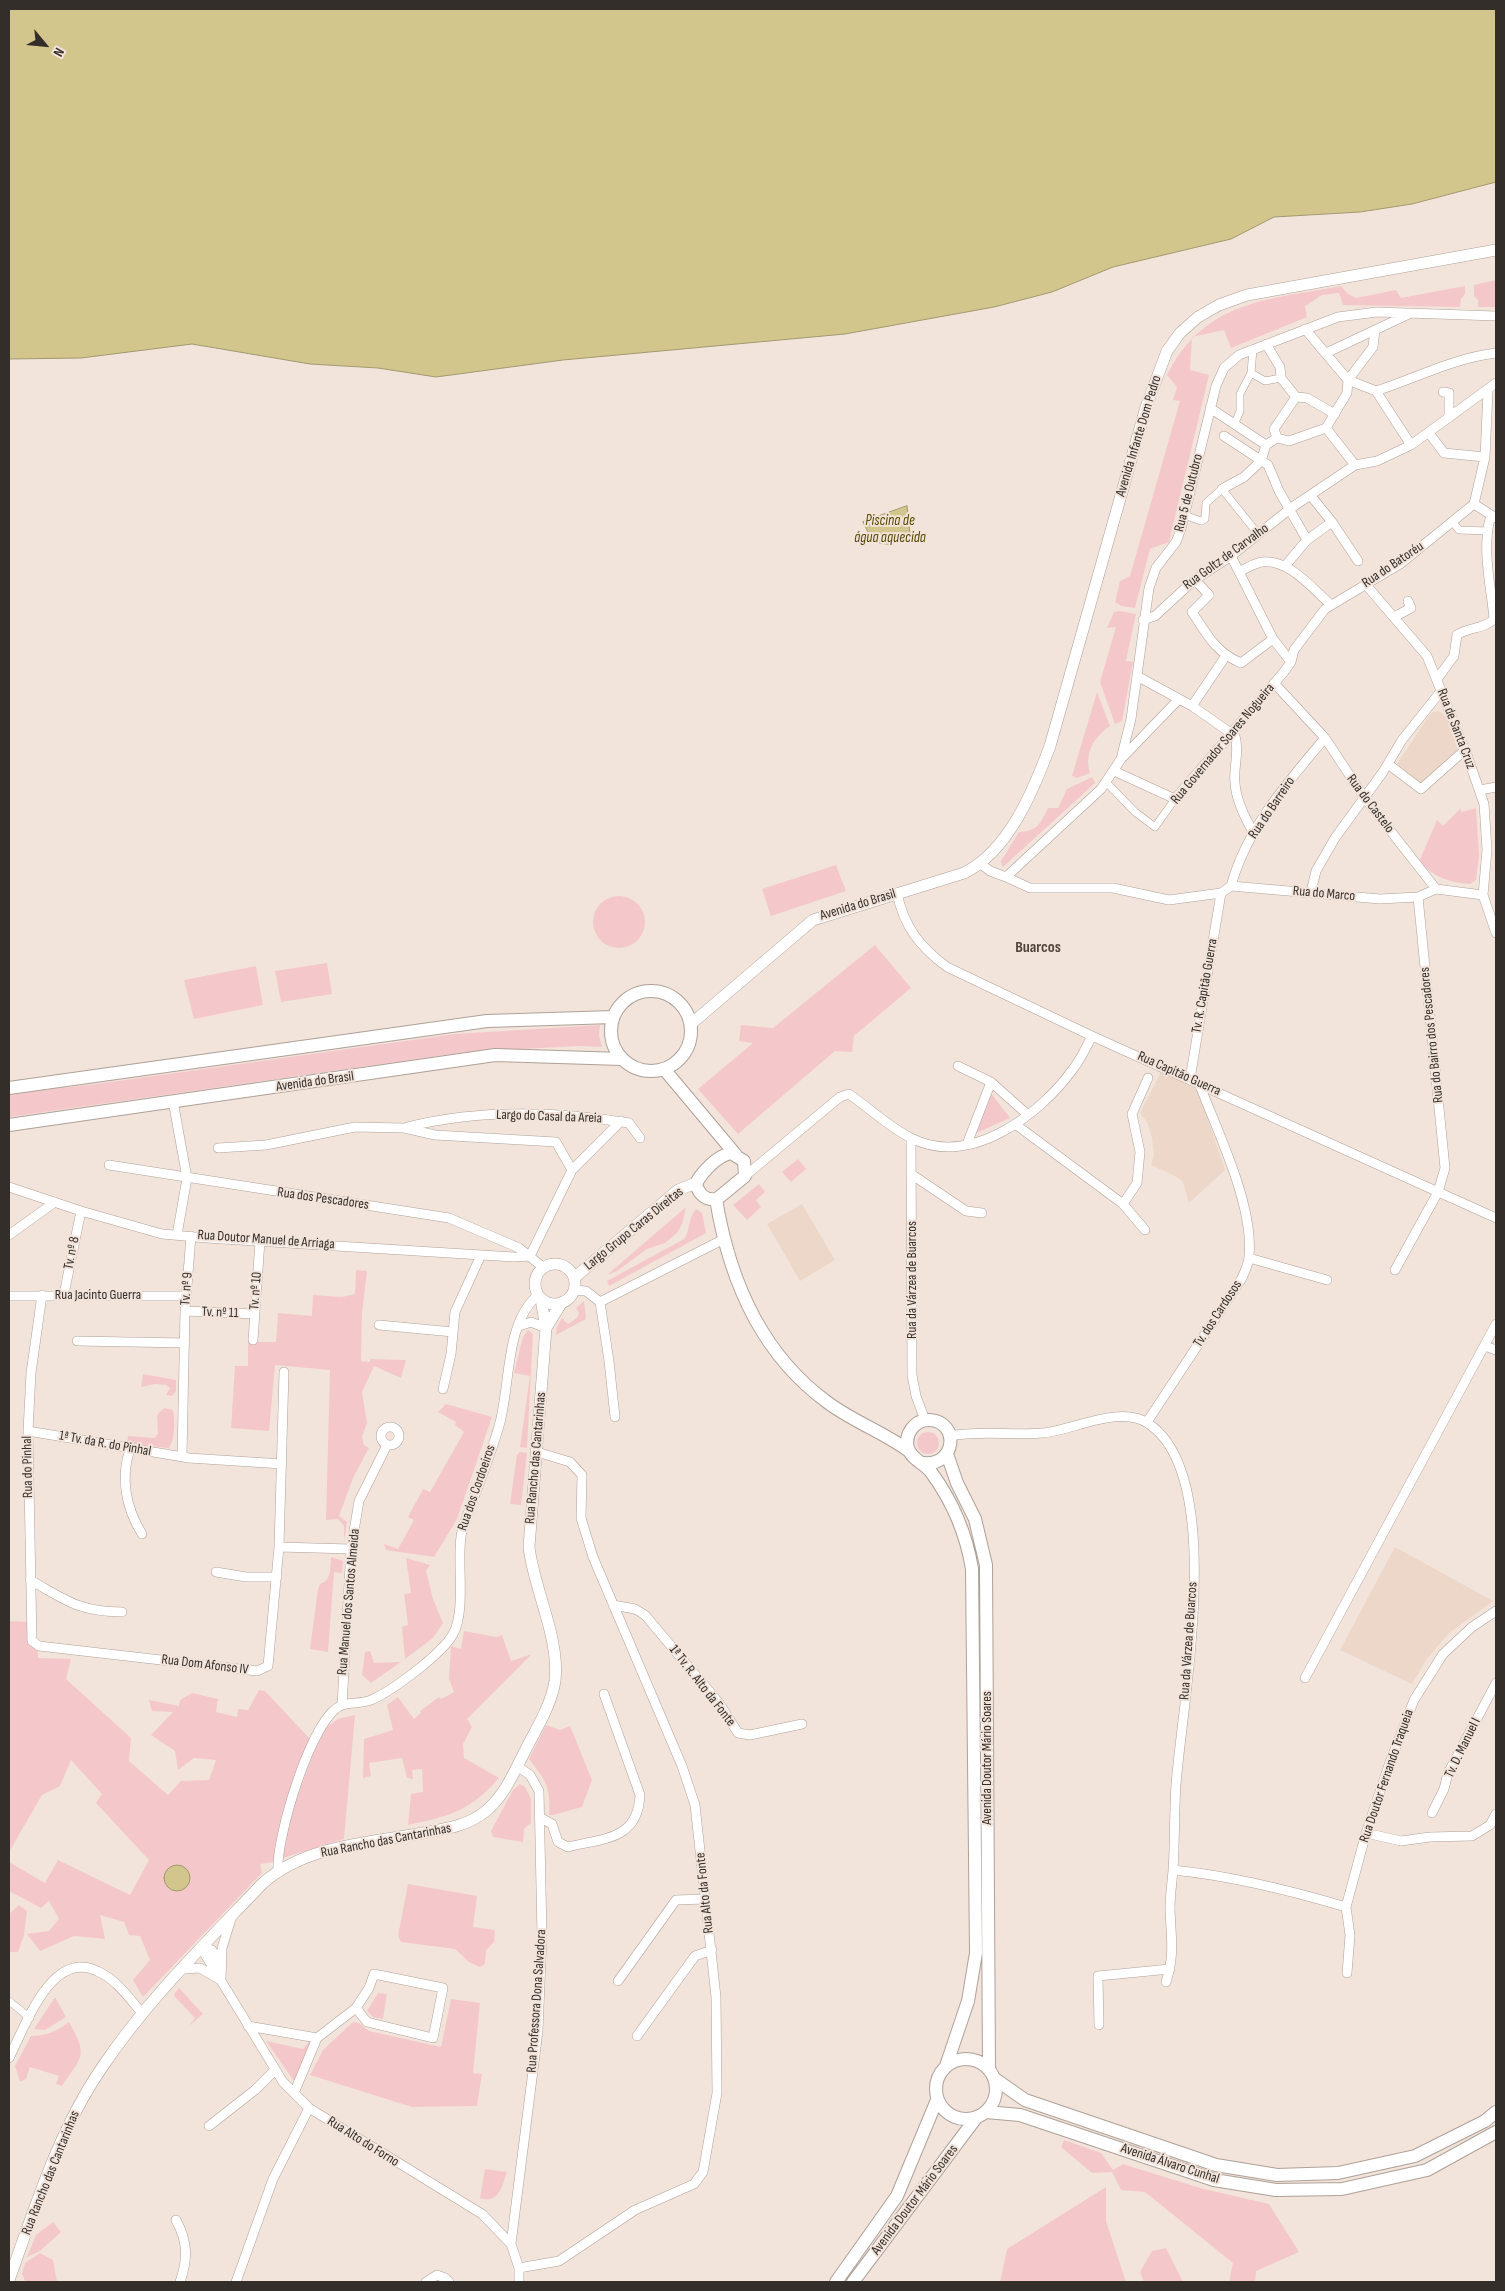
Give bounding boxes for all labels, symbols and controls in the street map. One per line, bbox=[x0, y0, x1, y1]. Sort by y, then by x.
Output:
north arrow bbox=[20, 20, 70, 70]
text: N bbox=[49, 45, 68, 60]
street label: Avenida Infante Dom Pedro bbox=[1113, 373, 1165, 499]
street label: Rua 5 de Outubro bbox=[1171, 452, 1207, 534]
water label: Piscina de água aquecida bbox=[854, 512, 926, 547]
street label: Rua Goltz de Carvalho bbox=[1180, 520, 1272, 594]
street label: Rua do Batoréu bbox=[1359, 538, 1427, 592]
street label: Rua Governador Soares Nogueira bbox=[1168, 680, 1278, 808]
street label: Rua de Santa Cruz bbox=[1433, 687, 1479, 771]
street label: Rua do Castelo bbox=[1343, 771, 1397, 837]
street label: Rua do Barreiro bbox=[1245, 774, 1299, 842]
street label: Rua do Marco bbox=[1292, 883, 1356, 905]
street label: Avenida do Brasil bbox=[818, 886, 898, 924]
street label: Tv. R. Capitão Guerra bbox=[1188, 937, 1222, 1035]
district label: Buarcos bbox=[1015, 938, 1061, 958]
street label: Rua do Bairro dos Pescadores bbox=[1417, 966, 1447, 1104]
street label: Rua Capitão Guerra bbox=[1135, 1048, 1223, 1100]
street label: Avenida do Brasil bbox=[275, 1068, 355, 1096]
street label: Largo do Casal da Areia bbox=[496, 1107, 602, 1127]
street label: Rua dos Pescadores bbox=[276, 1184, 370, 1214]
street label: Largo Grupo Caras Direitas bbox=[581, 1184, 687, 1274]
street label: Rua da Várzea de Buarcos bbox=[904, 1221, 920, 1339]
street label: Rua Doutor Manuel de Arriaga bbox=[197, 1227, 335, 1253]
street label: Tv. nº 8 bbox=[61, 1235, 83, 1271]
street label: Tv. nº 10 bbox=[246, 1271, 266, 1311]
street label: Tv. nº 9 bbox=[177, 1272, 197, 1306]
street label: Tv. dos Cardosos bbox=[1190, 1277, 1246, 1351]
street label: Rua Jacinto Guerra bbox=[55, 1287, 141, 1303]
street label: Tv. nº 11 bbox=[201, 1304, 239, 1322]
street label: Rua Rancho das Cantarinhas bbox=[522, 1391, 550, 1525]
street label: 1ª Tv. da R. do Pinhal bbox=[58, 1428, 152, 1460]
street label: Rua do Pinhal bbox=[19, 1436, 37, 1498]
street label: Rua dos Cordoeiros bbox=[454, 1443, 500, 1533]
street label: Rua Manuel dos Santos Almeida bbox=[334, 1528, 364, 1676]
street label: Rua da Várzea de Buarcos bbox=[1177, 1582, 1201, 1700]
street label: 1ª Tv. R. Alto da Fonte bbox=[665, 1642, 739, 1730]
street label: Rua Dom Afonso IV bbox=[160, 1651, 250, 1679]
street label: Avenida Doutor Mário Soares bbox=[979, 1691, 995, 1825]
street label: Rua Doutor Fernando Traqueia bbox=[1356, 1707, 1418, 1845]
street label: Tv. D. Manuel I bbox=[1441, 1715, 1485, 1781]
street label: Rua Rancho das Cantarinhas bbox=[319, 1820, 453, 1862]
street label: Rua Alto da Fonte bbox=[692, 1852, 718, 1934]
street label: Rua Professora Dona Salvadora bbox=[524, 1929, 550, 2073]
street label: Rua Rancho das Cantarinhas bbox=[18, 2108, 84, 2238]
street label: Rua Alto do Forno bbox=[324, 2113, 402, 2171]
street label: Avenida Álvaro Cunhal bbox=[1119, 2140, 1221, 2188]
street label: Avenida Doutor Mário Soares bbox=[868, 2142, 962, 2258]

